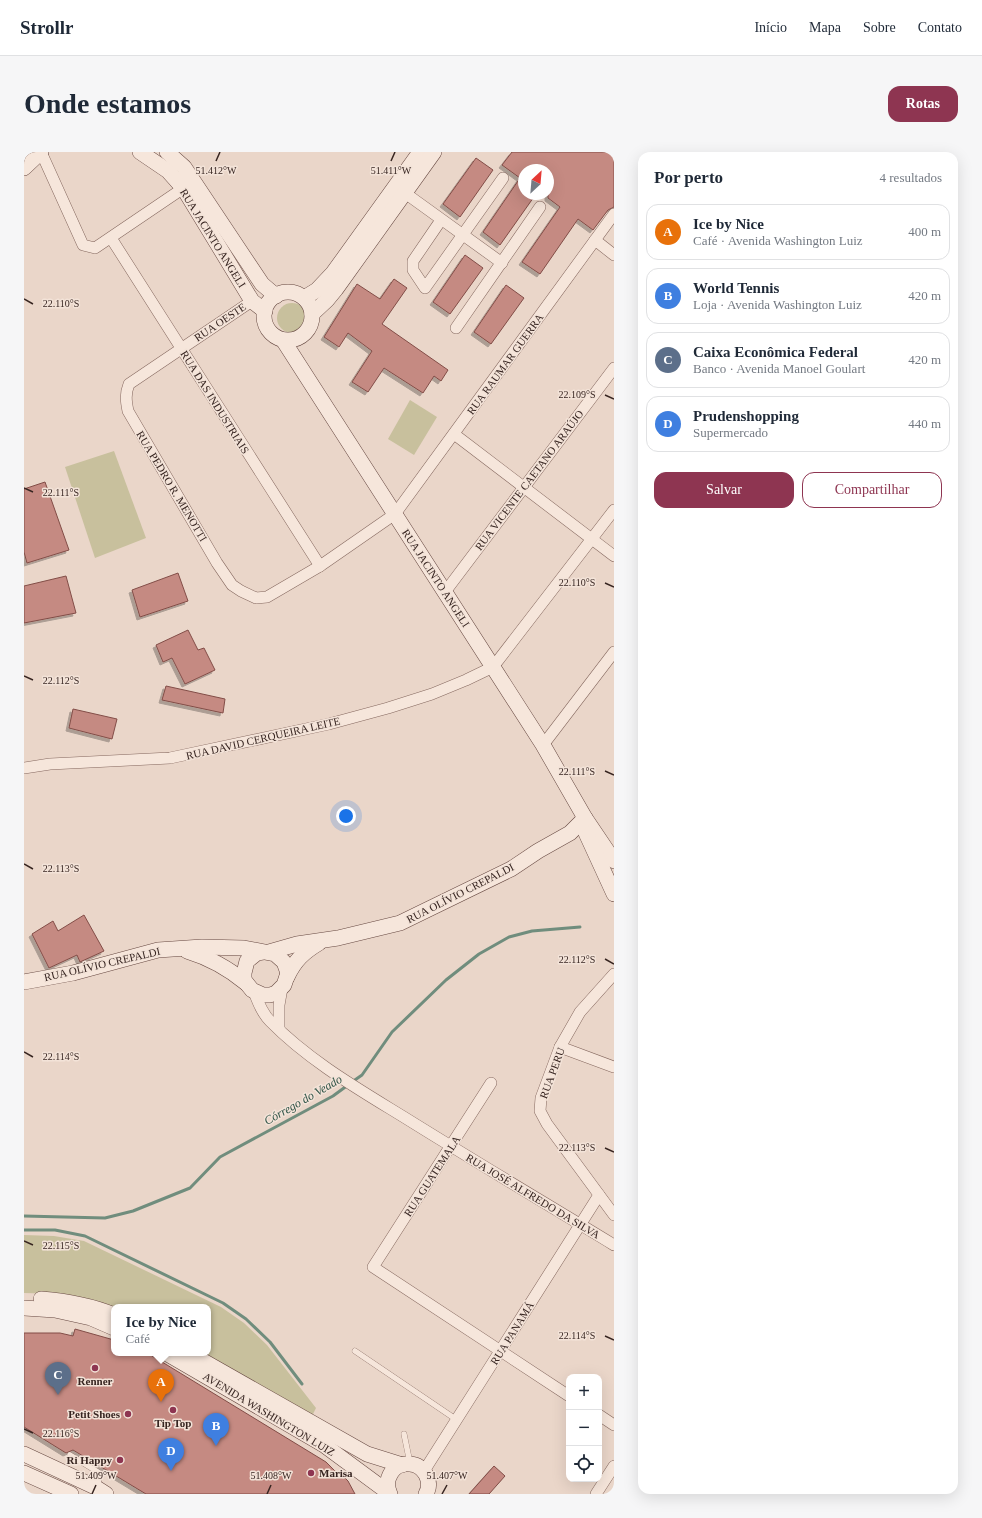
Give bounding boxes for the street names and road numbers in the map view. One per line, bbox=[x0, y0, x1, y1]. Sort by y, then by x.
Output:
street label: RUA JACINTO ANGELI bbox=[178, 186, 248, 290]
street label: RUA OESTE bbox=[192, 300, 248, 344]
street label: RUA RAUMAR GUERRA bbox=[464, 311, 546, 417]
street label: RUA DAS INDUSTRIAIS bbox=[178, 348, 252, 456]
street label: RUA VICENTE CAETANO ARAÚJO bbox=[472, 408, 586, 552]
street label: RUA PEDRO R. MENOTTI bbox=[134, 429, 210, 544]
street label: RUA JACINTO ANGELI bbox=[400, 527, 472, 629]
street label: RUA DAVID CERQUEIRA LEITE bbox=[185, 714, 341, 762]
street label: RUA OLÍVIO CREPALDI bbox=[404, 861, 516, 925]
street label: RUA OLÍVIO CREPALDI bbox=[43, 945, 162, 983]
street label: RUA PERU bbox=[537, 1046, 567, 1100]
street label: RUA GUATEMALA bbox=[401, 1133, 463, 1219]
street label: RUA JOSÉ ALFREDO DA SILVA bbox=[464, 1151, 602, 1241]
street label: RUA PANAMÁ bbox=[488, 1299, 536, 1367]
street label: AVENIDA WASHINGTON LUIZ bbox=[201, 1370, 337, 1458]

